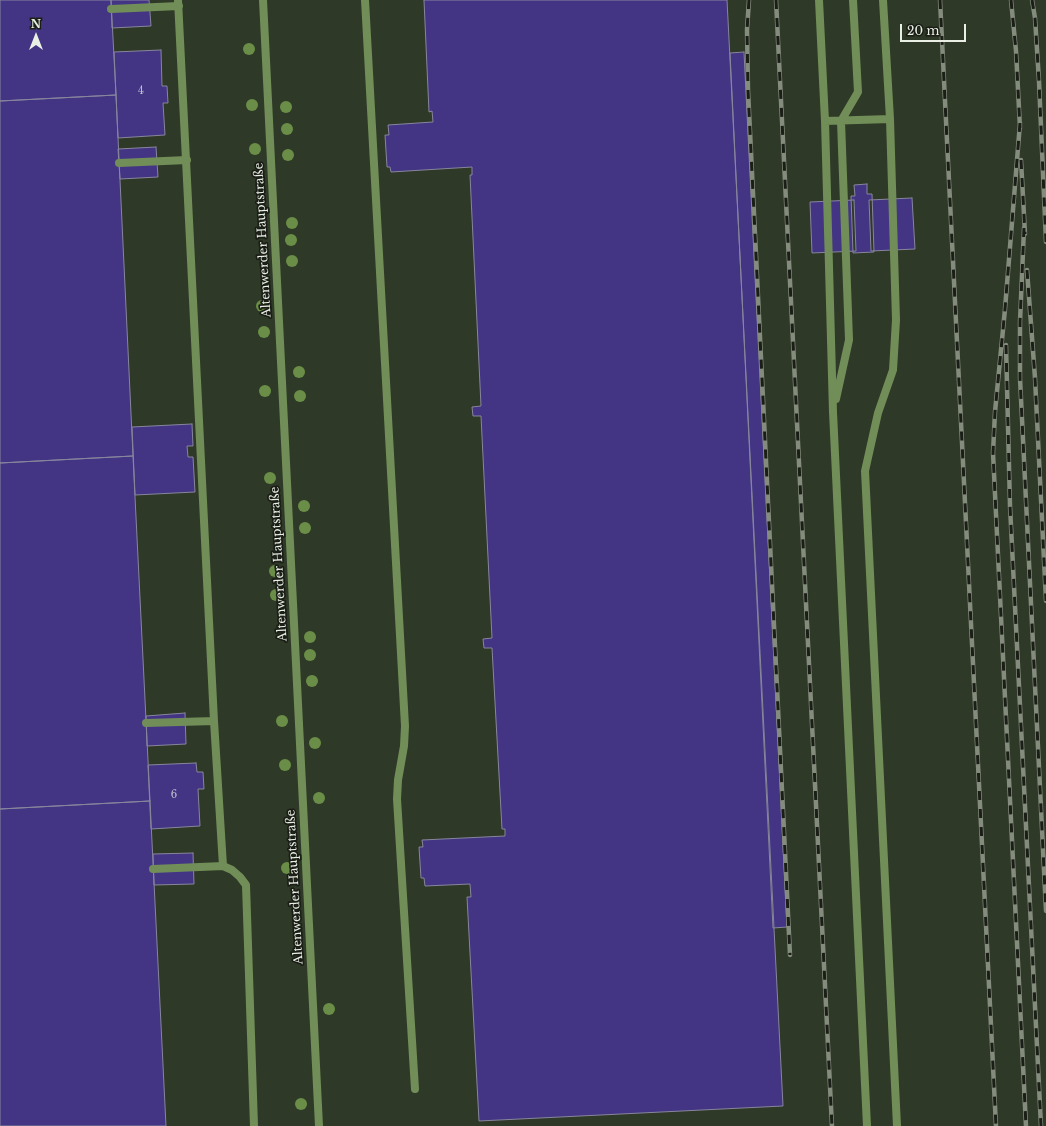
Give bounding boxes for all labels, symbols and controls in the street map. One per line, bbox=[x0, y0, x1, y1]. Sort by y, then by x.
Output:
north arrow bbox=[16, 16, 56, 56]
scale bar bbox=[902, 16, 968, 42]
text: N bbox=[31, 17, 41, 31]
text: 20 m bbox=[907, 23, 939, 38]
house number: 4 bbox=[138, 85, 144, 97]
street label: Altenwerder Hauptstraße bbox=[252, 162, 274, 318]
street label: Altenwerder Hauptstraße bbox=[268, 486, 290, 642]
house number: 6 bbox=[171, 789, 177, 801]
street label: Altenwerder Hauptstraße bbox=[284, 809, 306, 965]

